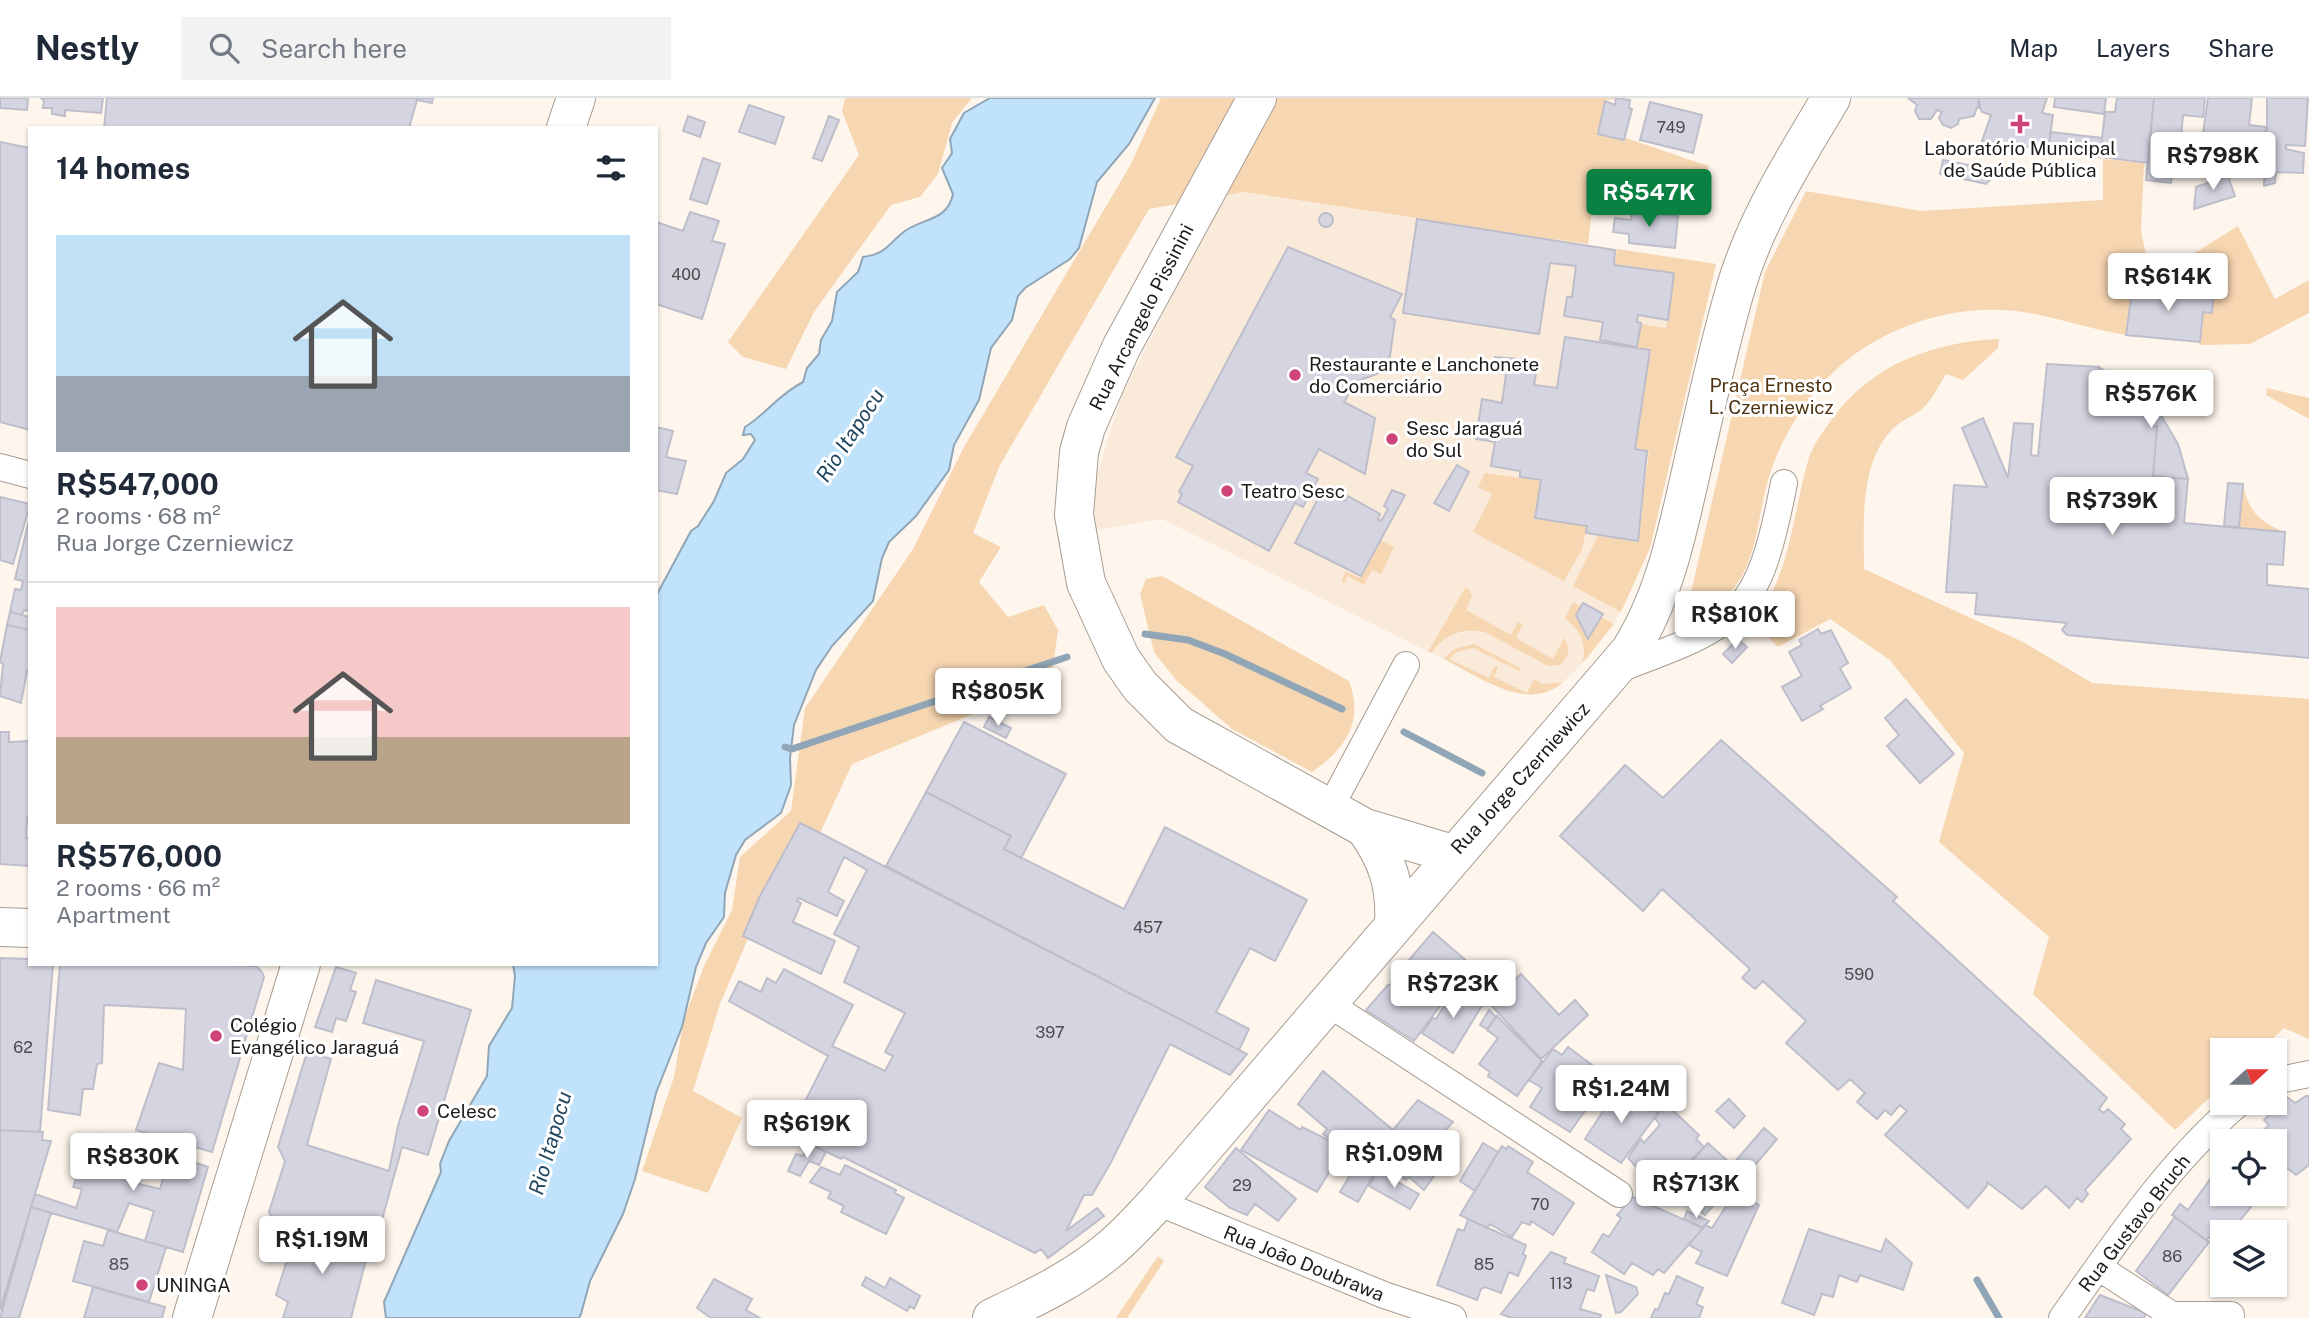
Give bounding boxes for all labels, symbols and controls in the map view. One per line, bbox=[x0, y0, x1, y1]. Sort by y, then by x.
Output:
search box bbox=[181, 17, 671, 80]
text: Nestly bbox=[35, 29, 139, 67]
icon: search bbox=[205, 29, 243, 67]
text: Search here bbox=[261, 33, 407, 64]
text: Map bbox=[2009, 34, 2058, 62]
text: Layers bbox=[2096, 34, 2170, 62]
text: Share bbox=[2208, 34, 2274, 62]
marker: Laboratório Municipal de Saúde Pública bbox=[2010, 114, 2030, 134]
house number: 749 bbox=[1656, 118, 1686, 137]
pin: R$798K bbox=[2156, 132, 2270, 192]
place label: Laboratório Municipal de Saúde Pública bbox=[1924, 137, 2116, 181]
text: R$798K bbox=[2167, 141, 2259, 168]
icon: filters bbox=[592, 149, 630, 187]
text: 14 homes bbox=[56, 150, 190, 186]
pin: R$547K bbox=[1592, 170, 1706, 229]
text: R$547K bbox=[1602, 178, 1696, 205]
street label: Rua Arcangelo Pissinini bbox=[1084, 220, 1198, 414]
pin: R$614K bbox=[2111, 254, 2225, 313]
text: R$614K bbox=[2124, 262, 2212, 289]
house number: 400 bbox=[671, 265, 701, 284]
icon: home bbox=[280, 281, 406, 407]
place label: Restaurante e Lanchonete do Comerciário bbox=[1309, 353, 1539, 397]
marker: Restaurante e Lanchonete do Comerciário bbox=[1287, 367, 1303, 383]
pin: R$576K bbox=[2094, 370, 2208, 430]
park label: Praça Ernesto L. Czerniewicz bbox=[1708, 374, 1834, 418]
text: R$576K bbox=[2104, 379, 2198, 406]
water label: Rio Itapocu bbox=[811, 384, 889, 486]
place label: Sesc Jaraguá do Sul bbox=[1406, 417, 1522, 461]
marker: Sesc Jaraguá do Sul bbox=[1384, 431, 1400, 447]
text: R$547,000 bbox=[56, 466, 219, 502]
pin: R$739K bbox=[2055, 478, 2169, 537]
place label: Teatro Sesc bbox=[1241, 480, 1345, 502]
marker: Teatro Sesc bbox=[1219, 483, 1235, 499]
text: R$739K bbox=[2066, 486, 2158, 513]
text: 2 rooms · 68 m² bbox=[56, 502, 221, 529]
text: Rua Jorge Czerniewicz bbox=[56, 529, 294, 556]
pin: R$810K bbox=[1678, 592, 1792, 651]
text: R$810K bbox=[1691, 600, 1779, 627]
icon: home bbox=[280, 653, 406, 779]
pin: R$805K bbox=[941, 668, 1055, 728]
text: R$805K bbox=[951, 677, 1045, 704]
street label: Rua Jorge Czerniewicz bbox=[1446, 698, 1594, 858]
text: R$576,000 bbox=[56, 838, 222, 874]
text: 2 rooms · 66 m² bbox=[56, 874, 220, 901]
text: Apartment bbox=[56, 901, 171, 928]
house number: 457 bbox=[1133, 918, 1163, 937]
pin: R$723K bbox=[1396, 960, 1510, 1020]
house number: 590 bbox=[1844, 965, 1874, 984]
text: R$723K bbox=[1407, 969, 1499, 996]
place label: Colégio Evangélico Jaraguá bbox=[230, 1014, 399, 1058]
house number: 397 bbox=[1035, 1023, 1065, 1042]
marker: Colégio Evangélico Jaraguá bbox=[208, 1028, 224, 1044]
house number: 62 bbox=[13, 1038, 33, 1057]
north arrow bbox=[2210, 1038, 2287, 1115]
map controls bbox=[2210, 1038, 2287, 1297]
pin: R$1.24M bbox=[1556, 1066, 1686, 1125]
text: R$1.24M bbox=[1572, 1074, 1670, 1101]
water label: Rio Itapocu bbox=[523, 1088, 577, 1198]
place label: Celesc bbox=[437, 1100, 497, 1122]
pin: R$619K bbox=[750, 1100, 864, 1160]
marker: Celesc bbox=[415, 1103, 431, 1119]
text: R$619K bbox=[763, 1109, 851, 1136]
button: locate bbox=[2210, 1129, 2287, 1206]
pin: R$1.09M bbox=[1329, 1130, 1459, 1190]
pin: R$830K bbox=[76, 1134, 190, 1193]
text: R$1.09M bbox=[1345, 1139, 1443, 1166]
text: R$830K bbox=[86, 1142, 180, 1169]
street label: Rua Gustavo Bruch bbox=[2074, 1150, 2194, 1296]
pin: R$713K bbox=[1639, 1160, 1753, 1220]
text: R$713K bbox=[1652, 1169, 1740, 1196]
house number: 29 bbox=[1232, 1176, 1252, 1195]
house number: 70 bbox=[1530, 1195, 1550, 1214]
pin: R$1.19M bbox=[257, 1216, 387, 1276]
button: layers bbox=[2210, 1220, 2287, 1297]
street label: Rua João Doubrawa bbox=[1220, 1221, 1388, 1305]
text: R$1.19M bbox=[275, 1225, 369, 1252]
house number: 86 bbox=[2162, 1247, 2182, 1266]
house number: 85 bbox=[109, 1255, 129, 1274]
house number: 85 bbox=[1474, 1255, 1494, 1274]
place label: UNINGA bbox=[156, 1274, 231, 1296]
house number: 113 bbox=[1549, 1274, 1573, 1293]
marker: UNINGA bbox=[134, 1277, 150, 1293]

